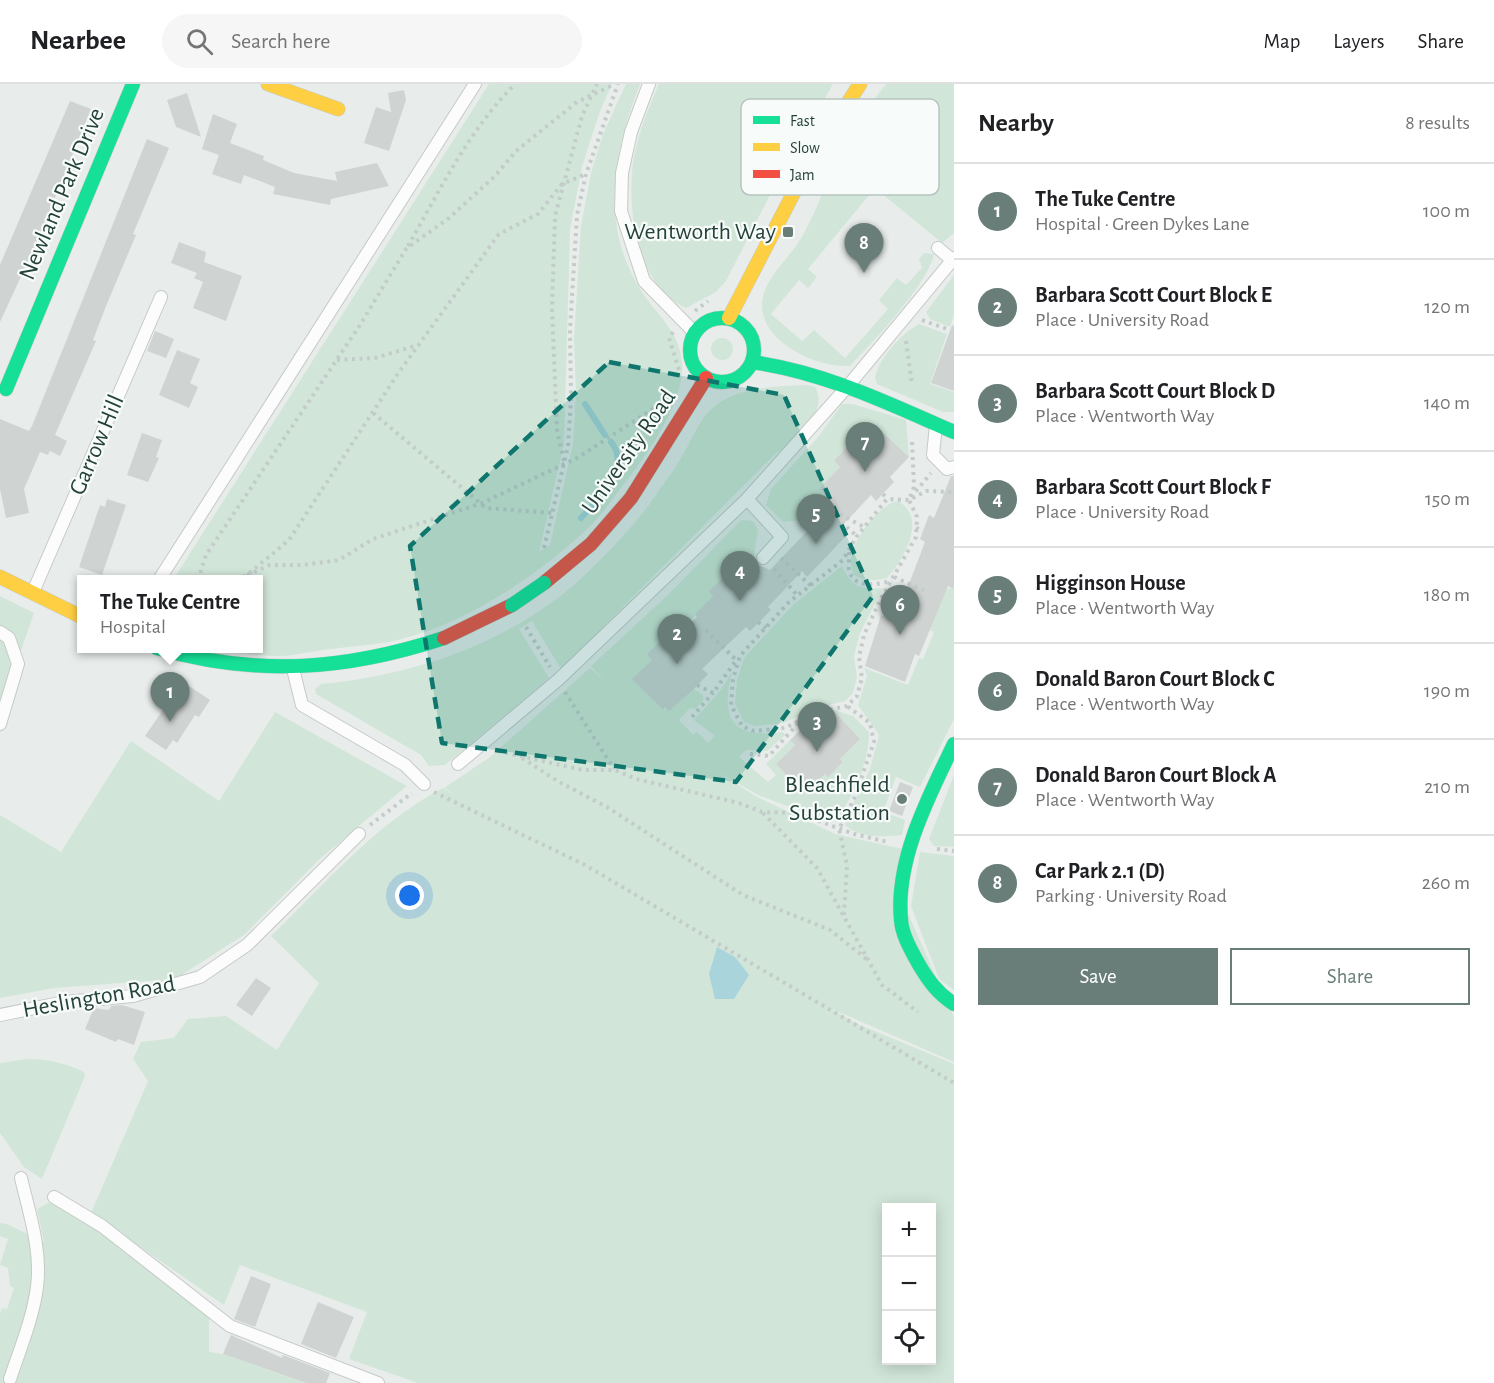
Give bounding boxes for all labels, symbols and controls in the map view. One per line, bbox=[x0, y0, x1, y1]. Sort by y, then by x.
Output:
search box bbox=[162, 14, 582, 68]
icon: search bbox=[183, 25, 216, 58]
text: Nearbee bbox=[30, 27, 126, 55]
text: Search here bbox=[231, 30, 330, 52]
text: Map bbox=[1264, 31, 1300, 52]
text: Layers bbox=[1333, 31, 1384, 52]
text: Share bbox=[1417, 31, 1464, 52]
legend bbox=[741, 99, 939, 195]
street label: Newland Park Drive bbox=[15, 105, 109, 283]
text: Nearby bbox=[978, 110, 1054, 136]
text: Fast bbox=[790, 113, 815, 129]
text: 8 results bbox=[1405, 113, 1470, 133]
text: Slow bbox=[790, 140, 820, 156]
text: Jam bbox=[790, 167, 815, 183]
text: The Tuke Centre bbox=[1035, 188, 1175, 210]
text: 1 bbox=[994, 201, 1001, 221]
text: 100 m bbox=[1423, 201, 1470, 221]
text: Hospital · Green Dykes Lane bbox=[1035, 214, 1249, 234]
place label: Wentworth Way bbox=[624, 220, 776, 244]
pin: 8 bbox=[844, 224, 884, 273]
marker: Wentworth Way bbox=[781, 225, 795, 239]
text: Barbara Scott Court Block E bbox=[1035, 284, 1272, 306]
text: 2 bbox=[993, 297, 1002, 317]
text: 120 m bbox=[1424, 297, 1470, 317]
text: Place · University Road bbox=[1035, 310, 1209, 330]
text: Barbara Scott Court Block D bbox=[1035, 380, 1275, 402]
street label: University Road bbox=[577, 385, 681, 519]
street label: Garrow Hill bbox=[65, 391, 129, 499]
text: 3 bbox=[993, 393, 1002, 413]
text: 140 m bbox=[1424, 393, 1470, 413]
text: Place · Wentworth Way bbox=[1035, 406, 1214, 426]
pin: 7 bbox=[846, 422, 884, 472]
text: Barbara Scott Court Block F bbox=[1035, 476, 1271, 498]
text: 4 bbox=[992, 489, 1003, 509]
text: 150 m bbox=[1425, 489, 1470, 509]
pin: 5 bbox=[796, 494, 836, 544]
text: Place · University Road bbox=[1035, 502, 1209, 522]
pin: 4 bbox=[720, 552, 760, 601]
text: Higginson House bbox=[1035, 572, 1186, 594]
popup bbox=[77, 575, 263, 653]
text: 5 bbox=[993, 585, 1002, 605]
text: 180 m bbox=[1424, 585, 1470, 605]
pin: 6 bbox=[880, 586, 920, 635]
text: The Tuke Centre bbox=[100, 591, 240, 613]
text: Place · Wentworth Way bbox=[1035, 598, 1214, 618]
pin: 2 bbox=[658, 614, 696, 664]
text: Hospital bbox=[100, 617, 166, 637]
text: Donald Baron Court Block C bbox=[1035, 668, 1275, 690]
pin: 1 bbox=[150, 672, 190, 722]
text: 6 bbox=[993, 681, 1002, 701]
text: 190 m bbox=[1424, 681, 1470, 701]
text: Place · Wentworth Way bbox=[1035, 694, 1214, 714]
pin: 3 bbox=[798, 702, 836, 752]
text: Donald Baron Court Block A bbox=[1035, 764, 1276, 786]
place label: Bleachfield Substation bbox=[785, 773, 890, 825]
text: 7 bbox=[993, 777, 1002, 797]
text: 210 m bbox=[1424, 777, 1470, 797]
text: Place · Wentworth Way bbox=[1035, 790, 1214, 810]
marker: Bleachfield Substation bbox=[895, 792, 909, 806]
text: Car Park 2.1 (D) bbox=[1035, 860, 1166, 882]
text: 8 bbox=[993, 873, 1002, 893]
text: 260 m bbox=[1422, 873, 1470, 893]
your location bbox=[395, 881, 424, 910]
text: Parking · University Road bbox=[1035, 886, 1227, 906]
button: Save bbox=[978, 948, 1218, 1005]
button: Share bbox=[1230, 948, 1470, 1005]
street label: Heslington Road bbox=[21, 972, 177, 1022]
map controls bbox=[882, 1203, 936, 1365]
button: + bbox=[882, 1203, 936, 1257]
button: − bbox=[882, 1257, 936, 1311]
button: locate bbox=[882, 1311, 936, 1365]

